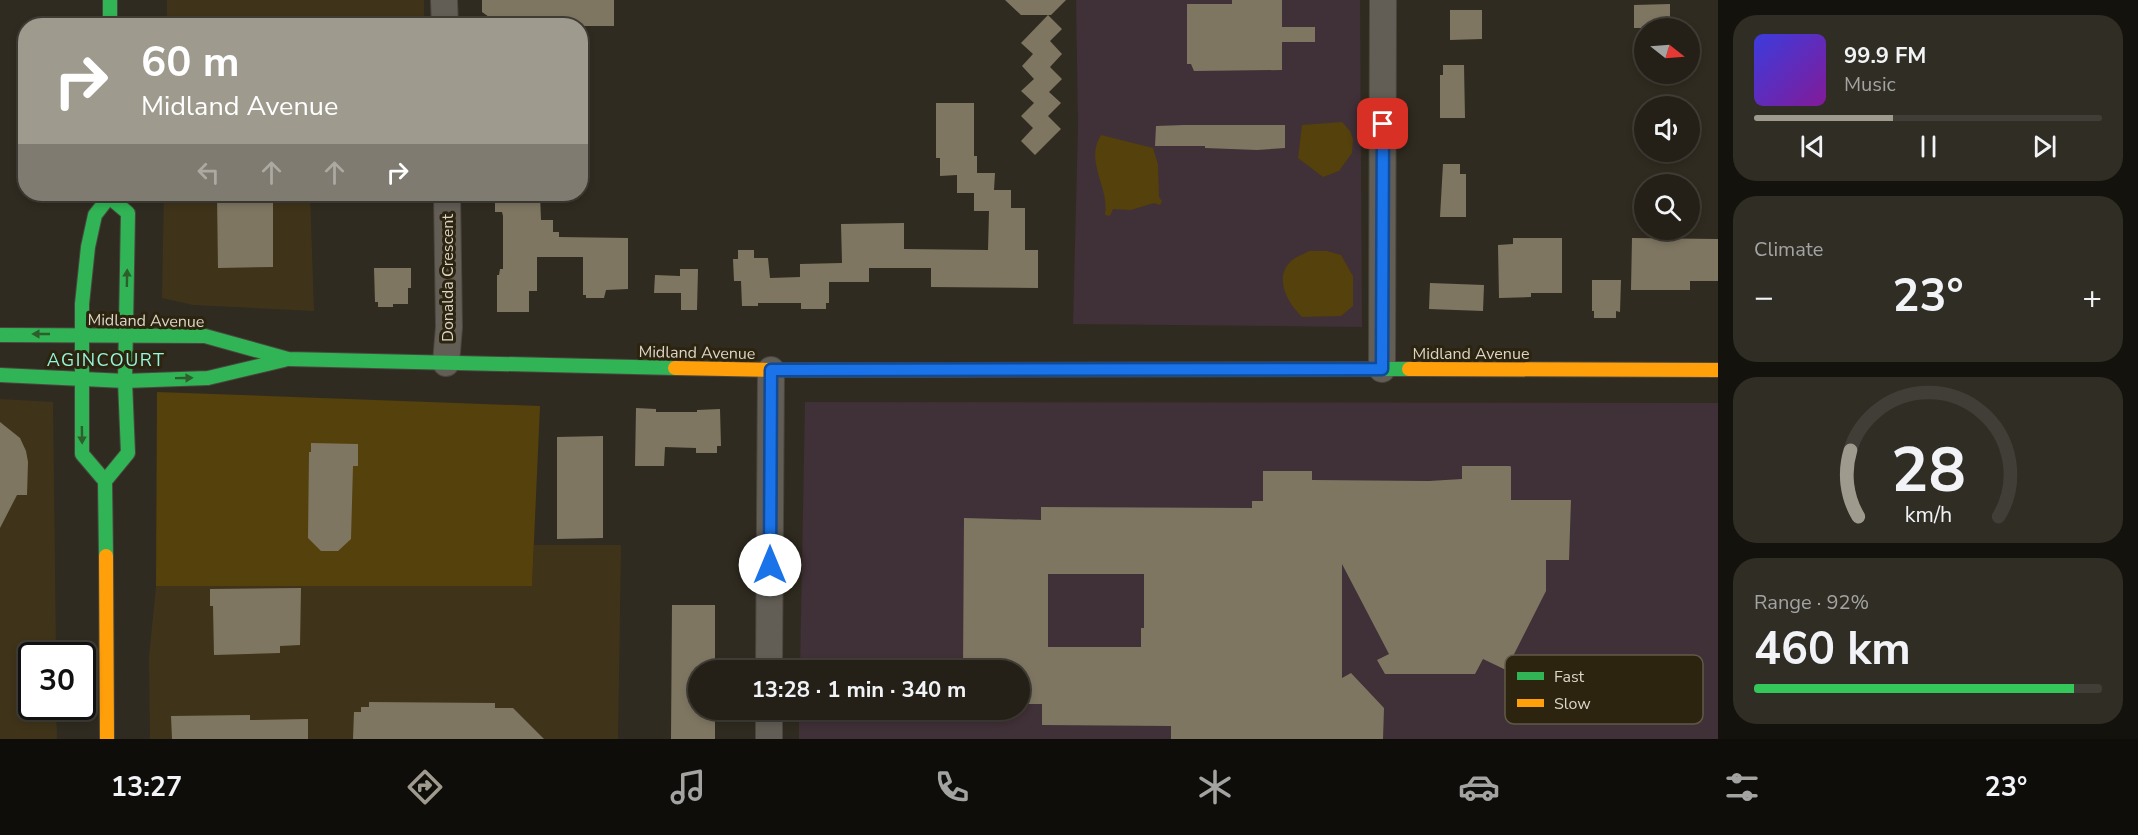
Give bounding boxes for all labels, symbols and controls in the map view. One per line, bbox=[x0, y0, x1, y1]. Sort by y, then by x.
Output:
north arrow bbox=[1634, 18, 1700, 84]
map controls bbox=[1634, 18, 1700, 240]
text: 60 m bbox=[141, 34, 240, 91]
text: 99.9 FM bbox=[1844, 41, 1926, 71]
icon: right bbox=[42, 42, 120, 120]
text: Music bbox=[1844, 71, 1896, 98]
text: Midland Avenue bbox=[141, 88, 338, 125]
button: sound bbox=[1634, 96, 1700, 162]
pin bbox=[1357, 98, 1408, 149]
icon: arrive bbox=[1366, 107, 1399, 140]
icon: previous bbox=[1796, 130, 1829, 163]
icon: pause bbox=[1912, 130, 1945, 163]
icon: next bbox=[2028, 130, 2061, 163]
icon: left bbox=[192, 156, 225, 189]
icon: ahead bbox=[255, 156, 288, 189]
icon: ahead bbox=[318, 156, 351, 189]
icon: right bbox=[381, 156, 414, 189]
button: search bbox=[1634, 174, 1700, 240]
street label: Donalda Crescent bbox=[437, 214, 459, 342]
text: Climate bbox=[1754, 236, 1823, 263]
text: 23° bbox=[1892, 266, 1964, 327]
one-way arrow bbox=[122, 268, 132, 287]
text: − bbox=[1754, 275, 1774, 320]
text: + bbox=[2082, 275, 2102, 320]
street label: Midland Avenue bbox=[87, 309, 205, 333]
one-way arrow bbox=[32, 329, 51, 339]
street label: Midland Avenue bbox=[638, 341, 756, 365]
street label: Midland Avenue bbox=[1413, 343, 1529, 365]
district label: AGINCOURT bbox=[47, 348, 165, 372]
one-way arrow bbox=[174, 374, 193, 383]
one-way arrow bbox=[77, 425, 86, 444]
text: 28 bbox=[1891, 428, 1965, 513]
text: km/h bbox=[1904, 500, 1952, 530]
position arrow bbox=[738, 533, 802, 597]
text: Range · 92% bbox=[1754, 589, 1869, 616]
text: 460 km bbox=[1754, 619, 1911, 680]
speed limit sign: 30 bbox=[18, 642, 96, 720]
legend bbox=[1505, 655, 1703, 724]
text: Fast bbox=[1554, 666, 1585, 688]
text: 13:28 · 1 min · 340 m bbox=[752, 675, 966, 705]
text: Slow bbox=[1554, 693, 1591, 715]
icon: directions bbox=[404, 766, 446, 808]
icon: music bbox=[667, 766, 709, 808]
icon: phone bbox=[931, 766, 973, 808]
icon: climate bbox=[1194, 766, 1236, 808]
icon: car bbox=[1458, 766, 1500, 808]
icon: filters bbox=[1721, 766, 1763, 808]
text: 13:27 bbox=[111, 769, 182, 806]
text: 23° bbox=[1985, 769, 2027, 806]

